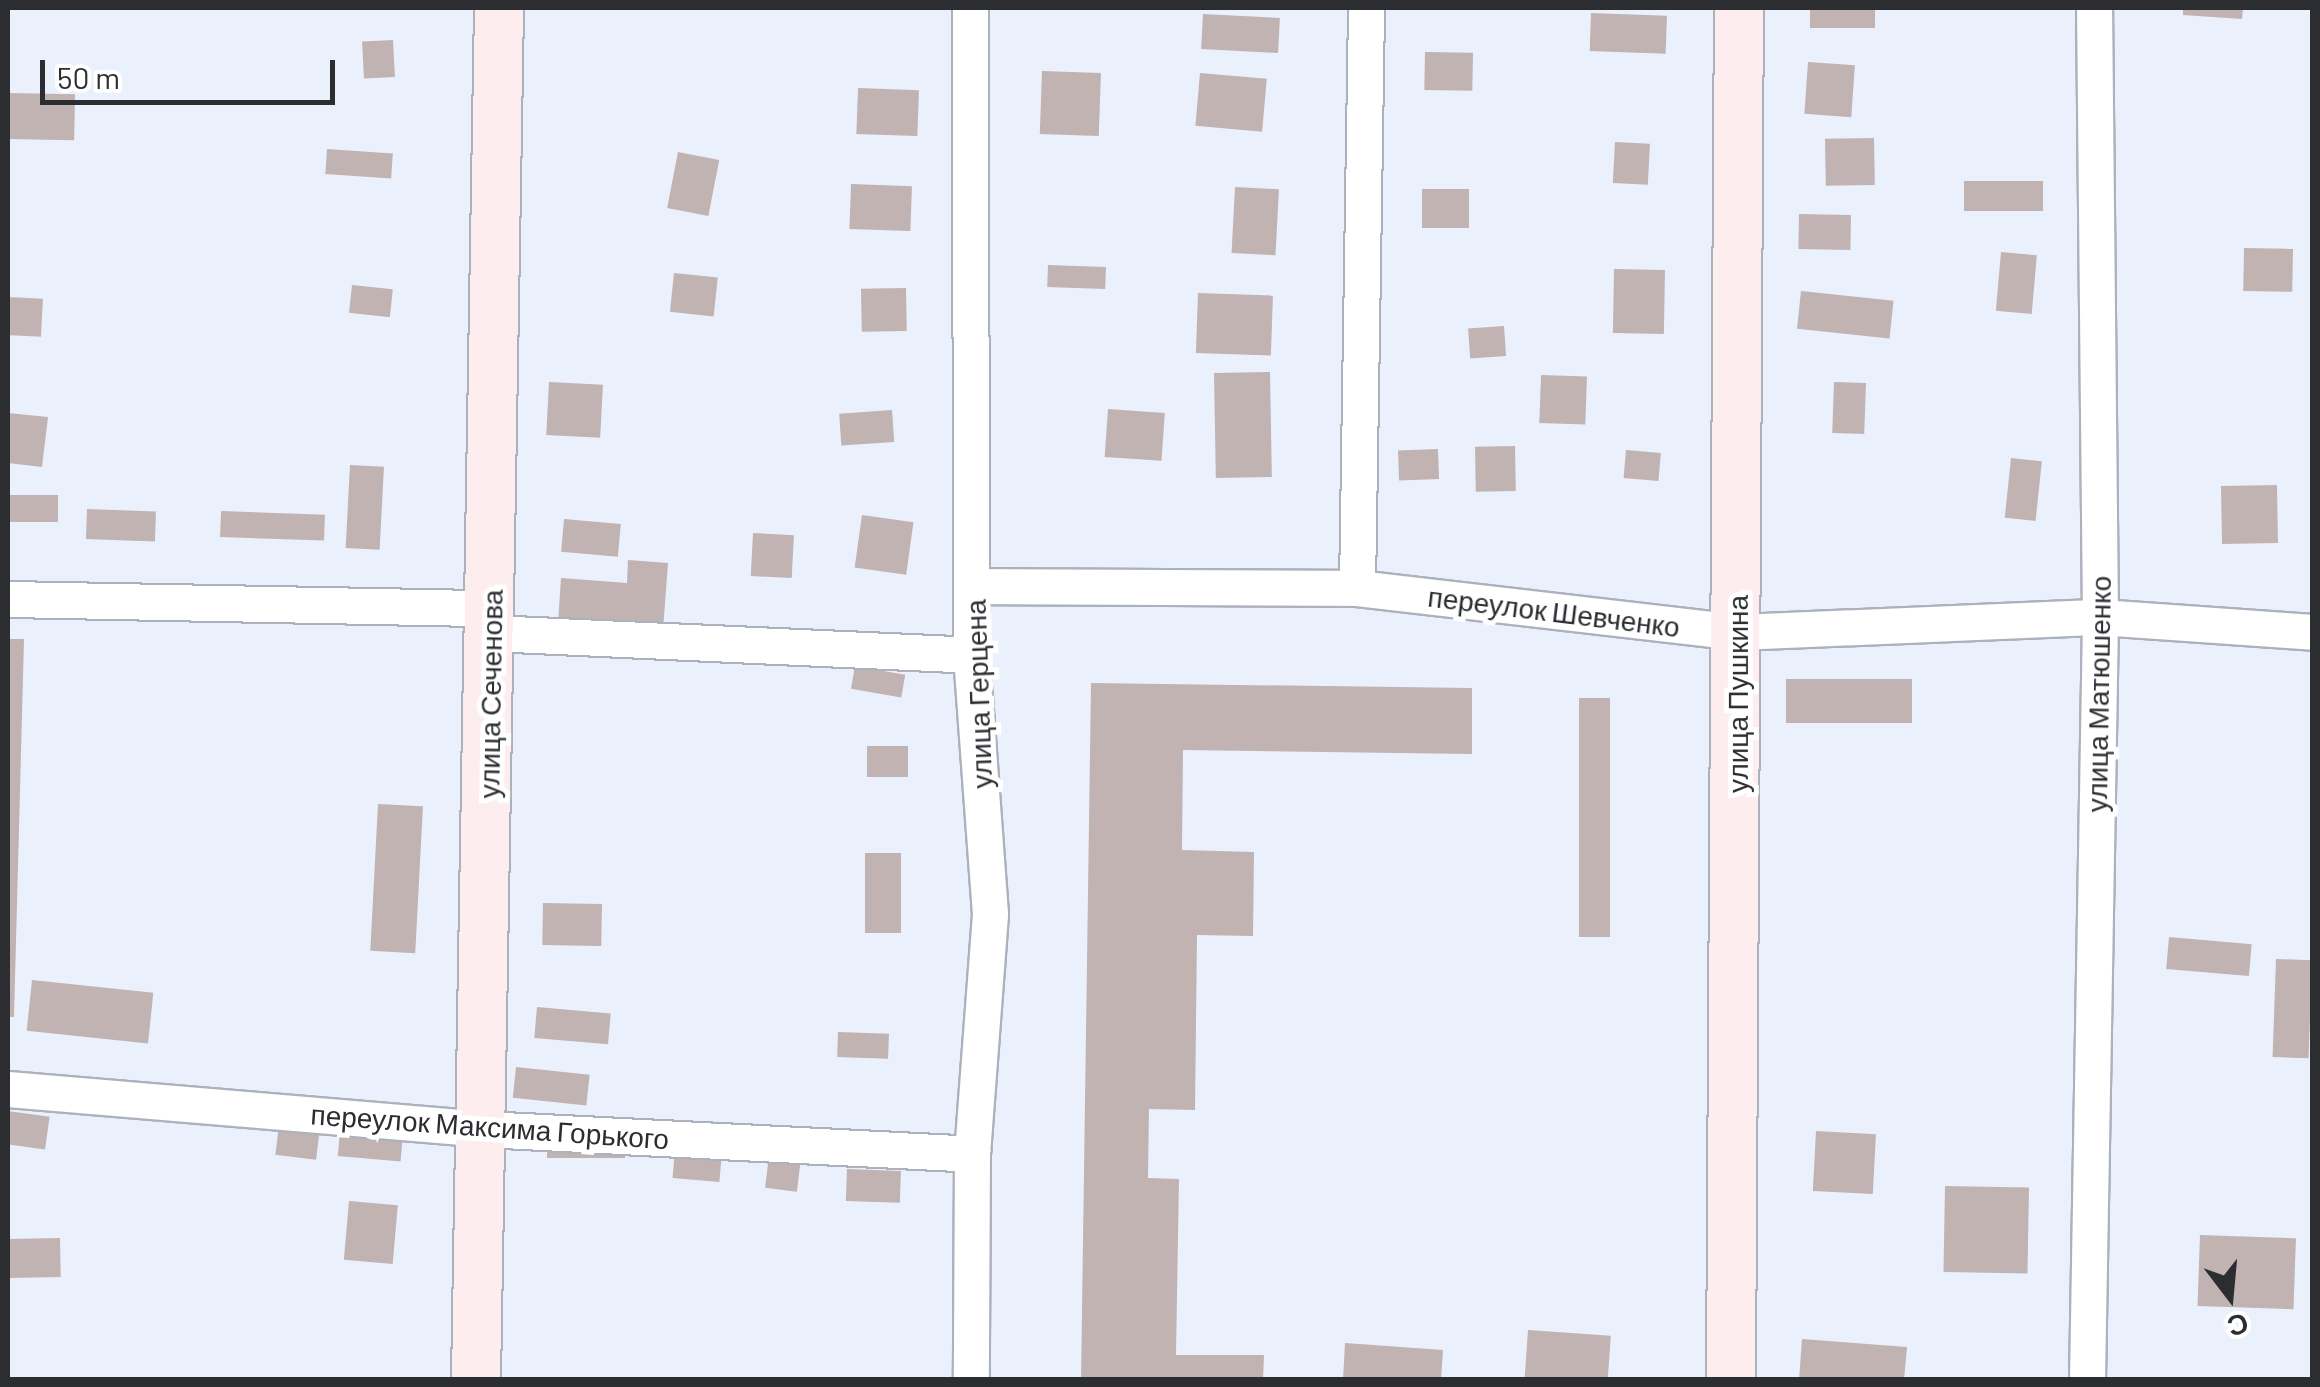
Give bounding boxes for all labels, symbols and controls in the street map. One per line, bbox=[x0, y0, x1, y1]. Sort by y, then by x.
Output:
scale bar bbox=[45, 40, 340, 102]
text: 50 m bbox=[57, 59, 120, 95]
street label: улица Матюшенко bbox=[2079, 575, 2117, 813]
street label: переулок Шевченко bbox=[1426, 579, 1682, 643]
street label: улица Сеченова bbox=[471, 589, 509, 799]
street label: улица Пушкина bbox=[1720, 595, 1754, 793]
street label: улица Герцена bbox=[958, 599, 998, 789]
street label: переулок Максима Горького bbox=[310, 1097, 670, 1155]
north arrow bbox=[2180, 1247, 2280, 1347]
text: С bbox=[2224, 1307, 2253, 1345]

